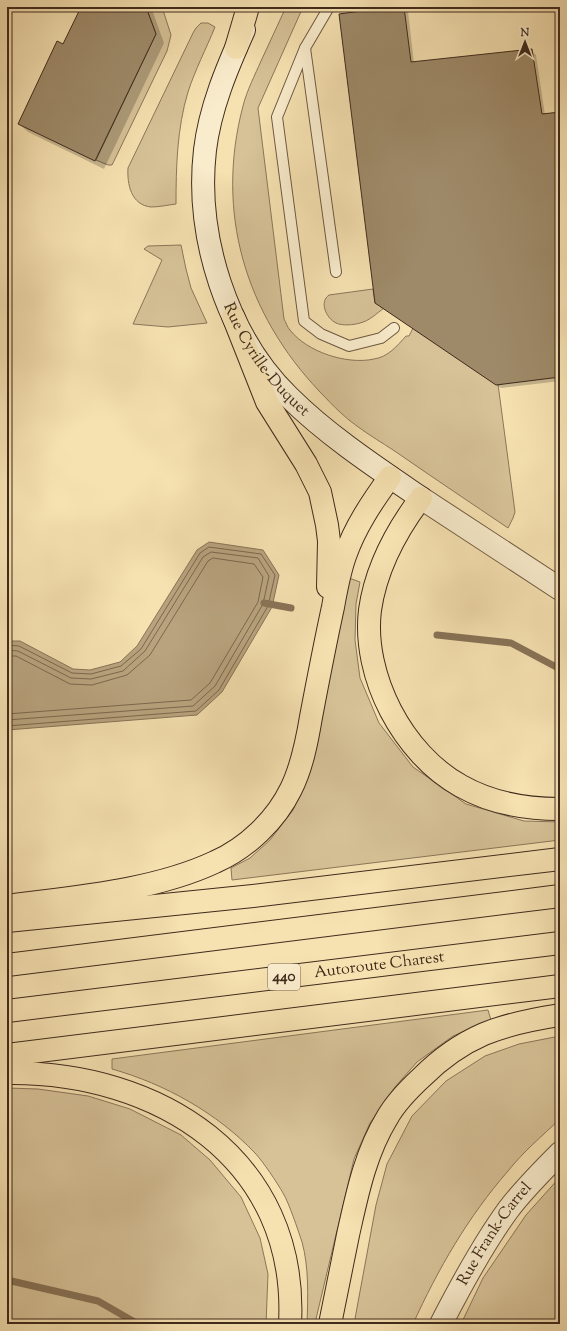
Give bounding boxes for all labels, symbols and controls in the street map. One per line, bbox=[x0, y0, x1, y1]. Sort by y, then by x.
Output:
north arrow bbox=[505, 22, 545, 62]
text: N bbox=[520, 25, 530, 41]
street label: Rue Cyrille-Duquet bbox=[217, 299, 315, 423]
street label: Autoroute Charest bbox=[313, 946, 446, 985]
road number: 440 bbox=[268, 964, 300, 990]
street label: Rue Frank-Carrel bbox=[452, 1177, 538, 1290]

